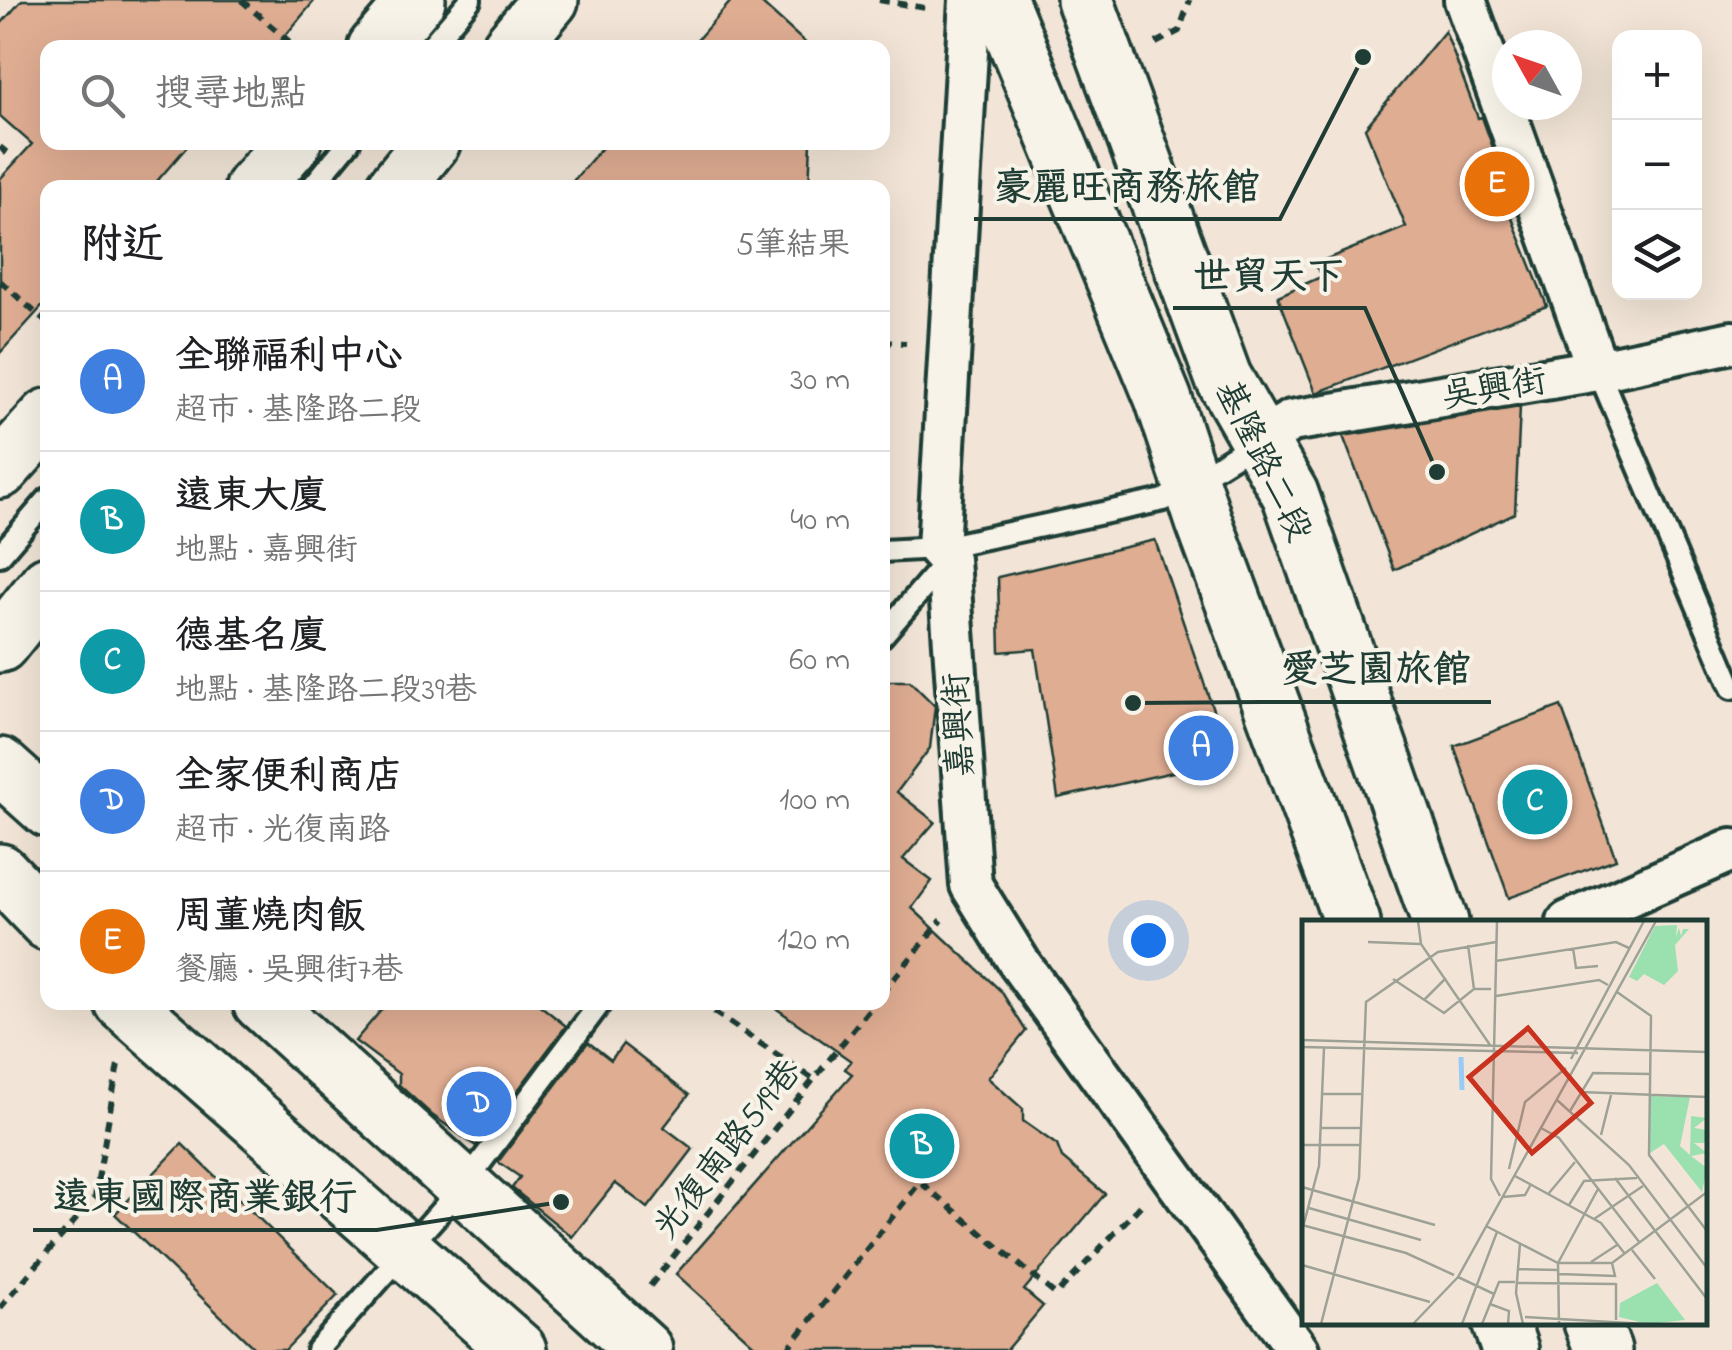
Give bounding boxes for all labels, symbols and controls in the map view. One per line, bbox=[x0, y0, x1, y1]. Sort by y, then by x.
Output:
north arrow bbox=[1492, 30, 1582, 120]
map controls bbox=[1612, 30, 1702, 300]
button: + bbox=[1612, 30, 1702, 120]
search box bbox=[40, 40, 890, 150]
icon: search bbox=[75, 68, 130, 123]
text: 搜尋地點 bbox=[155, 68, 307, 124]
button: − bbox=[1612, 120, 1702, 210]
pin: E bbox=[1464, 146, 1530, 222]
callout: 豪麗旺商務旅館 bbox=[974, 151, 1280, 219]
text: 豪麗旺商務旅館 bbox=[994, 162, 1260, 218]
button: layers bbox=[1612, 210, 1702, 300]
text: 附近 bbox=[80, 216, 164, 277]
text: 5筆結果 bbox=[736, 223, 850, 270]
callout: 世貿天下 bbox=[1173, 240, 1365, 308]
text: 世貿天下 bbox=[1193, 251, 1345, 307]
text: 全聯福利中心 bbox=[175, 330, 403, 386]
street label: 吳興街 bbox=[1439, 357, 1550, 424]
text: A bbox=[103, 358, 122, 405]
text: 30 m bbox=[790, 358, 850, 405]
street label: 基隆路二段 bbox=[1201, 372, 1323, 551]
text: 超市 · 基隆路二段 bbox=[175, 388, 422, 435]
text: 遠東大廈 bbox=[175, 470, 327, 526]
text: B bbox=[102, 498, 123, 545]
text: 40 m bbox=[790, 498, 850, 545]
text: 地點 · 嘉興街 bbox=[175, 528, 358, 575]
text: 德基名廈 bbox=[175, 610, 327, 666]
callout: 愛芝園旅館 bbox=[1261, 634, 1491, 702]
text: C bbox=[104, 638, 121, 685]
text: 60 m bbox=[789, 638, 850, 685]
text: 愛芝園旅館 bbox=[1281, 644, 1471, 700]
text: 地點 · 基隆路二段39巷 bbox=[175, 668, 477, 715]
street label: 嘉興街 bbox=[932, 671, 989, 779]
pin: A bbox=[1168, 710, 1234, 786]
text: 全家便利商店 bbox=[175, 750, 403, 806]
pin: C bbox=[1502, 764, 1568, 840]
text: D bbox=[101, 778, 124, 825]
text: 100 m bbox=[779, 778, 850, 825]
text: 超市 · 光復南路 bbox=[175, 808, 390, 855]
text: 周董燒肉飯 bbox=[175, 890, 365, 946]
your location bbox=[1123, 915, 1174, 966]
text: E bbox=[103, 918, 122, 965]
text: 120 m bbox=[777, 918, 850, 965]
inset map bbox=[1302, 920, 1707, 1325]
text: 餐廳 · 吳興街7巷 bbox=[175, 948, 403, 995]
street label: 光復南路519巷 bbox=[642, 1049, 816, 1251]
pin: D bbox=[446, 1066, 512, 1142]
pin: B bbox=[890, 1108, 954, 1184]
callout: 遠東國際商業銀行 bbox=[33, 1162, 377, 1230]
text: 遠東國際商業銀行 bbox=[53, 1172, 357, 1228]

